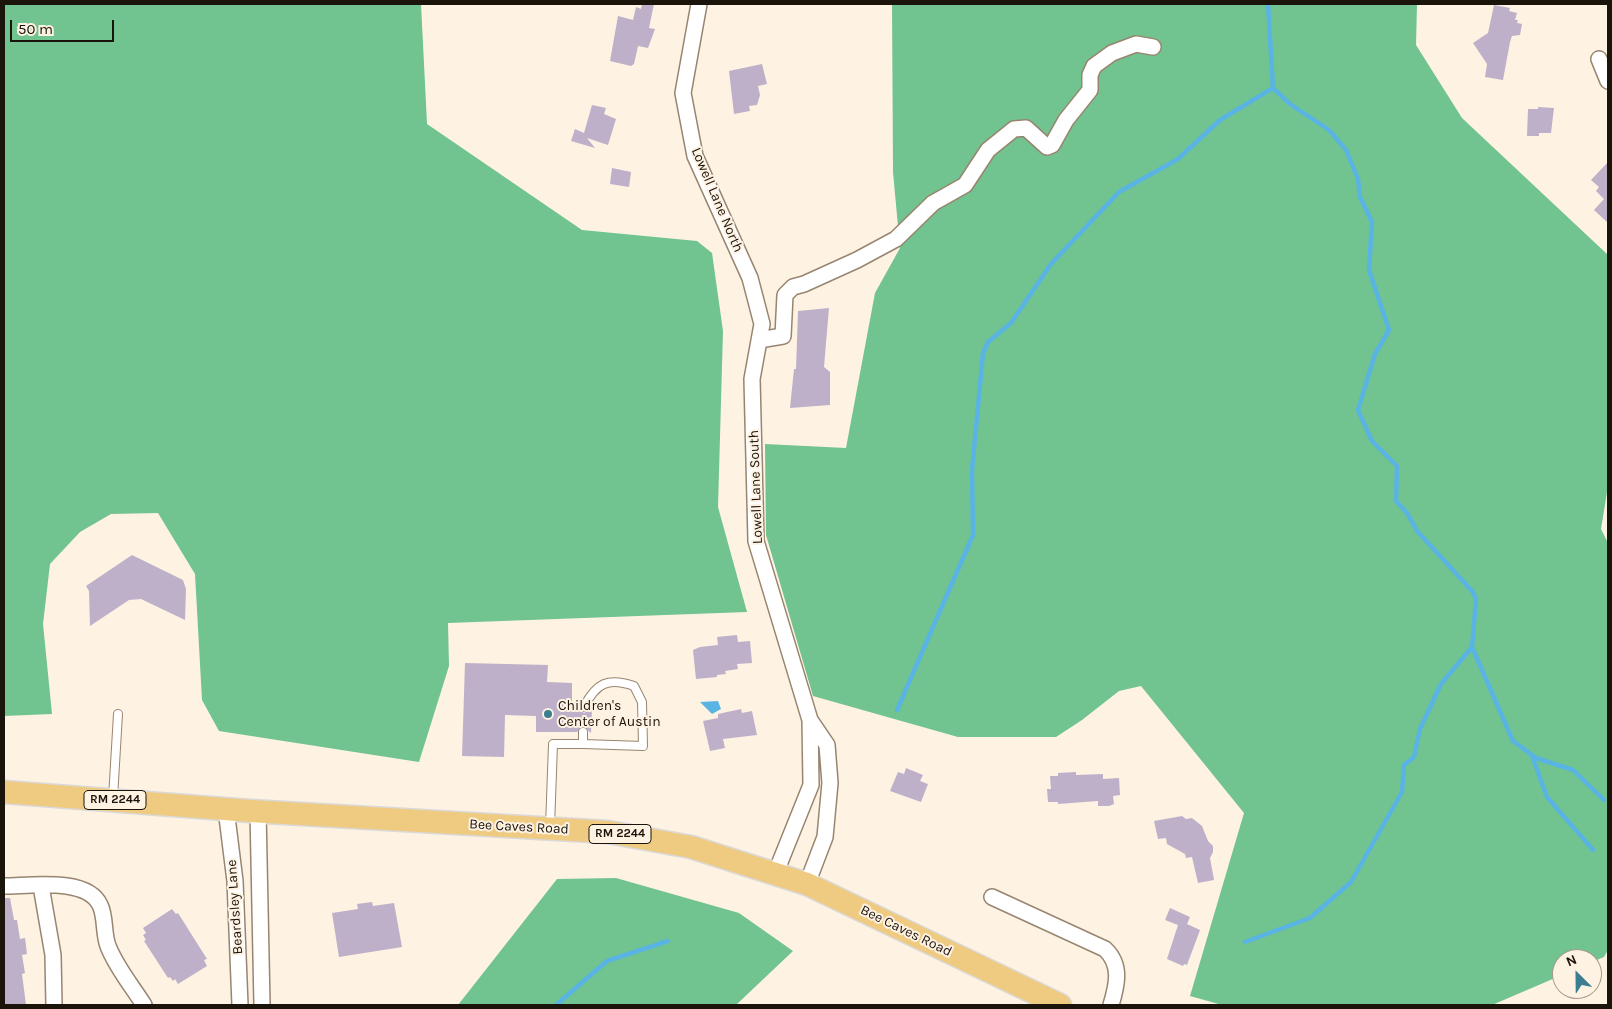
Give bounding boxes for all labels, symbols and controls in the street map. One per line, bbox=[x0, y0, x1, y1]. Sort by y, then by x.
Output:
scale bar bbox=[12, 10, 116, 42]
text: 50 m bbox=[18, 20, 53, 38]
street label: Lowell Lane North bbox=[687, 145, 747, 255]
street label: Lowell Lane South bbox=[746, 430, 766, 544]
place label: Children's Center of Austin bbox=[558, 698, 661, 730]
marker: Children's Center of Austin bbox=[542, 708, 554, 720]
road number: RM 2244 bbox=[84, 790, 146, 810]
street label: Bee Caves Road bbox=[469, 816, 569, 838]
road number: RM 2244 bbox=[589, 824, 651, 844]
street label: Beardsley Lane bbox=[223, 859, 247, 955]
street label: Bee Caves Road bbox=[857, 902, 955, 960]
north arrow bbox=[1552, 949, 1602, 999]
text: N bbox=[1563, 951, 1579, 970]

